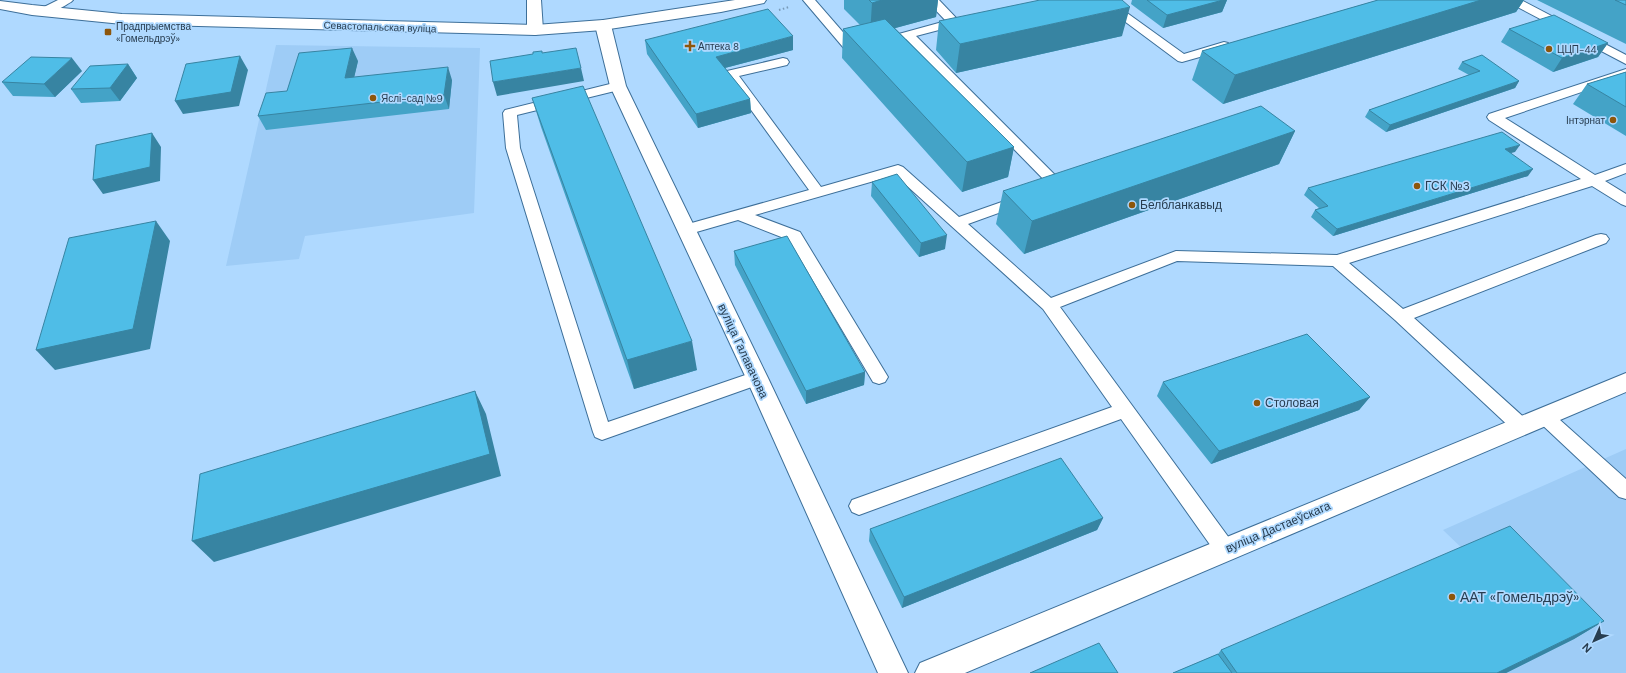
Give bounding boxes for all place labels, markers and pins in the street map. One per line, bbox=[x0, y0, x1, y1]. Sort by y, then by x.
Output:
place label: Прадпрыемства «Гомельдрэў» bbox=[116, 20, 192, 45]
marker: Прадпрыемства «Гомельдрэў» bbox=[103, 27, 113, 37]
place label: Аптека 8 bbox=[698, 40, 739, 53]
marker: Аптека 8 bbox=[685, 41, 695, 51]
place label: ЦЦП-44 bbox=[1557, 43, 1597, 56]
marker: ЦЦП-44 bbox=[1544, 44, 1554, 54]
place label: Яслі-сад №9 bbox=[381, 92, 443, 105]
marker: Яслі-сад №9 bbox=[368, 93, 378, 103]
place label: Інтэрнат bbox=[1566, 114, 1605, 127]
marker: Інтэрнат bbox=[1608, 115, 1618, 125]
place label: ГСК №3 bbox=[1425, 178, 1470, 194]
marker: ГСК №3 bbox=[1412, 181, 1422, 191]
place label: Белбланкавыд bbox=[1140, 197, 1222, 213]
marker: Белбланкавыд bbox=[1127, 200, 1137, 210]
place label: Столовая bbox=[1265, 395, 1319, 411]
marker: Столовая bbox=[1252, 398, 1262, 408]
place label: ААТ «Гомельдрэў» bbox=[1460, 588, 1579, 606]
marker: ААТ «Гомельдрэў» bbox=[1447, 592, 1457, 602]

